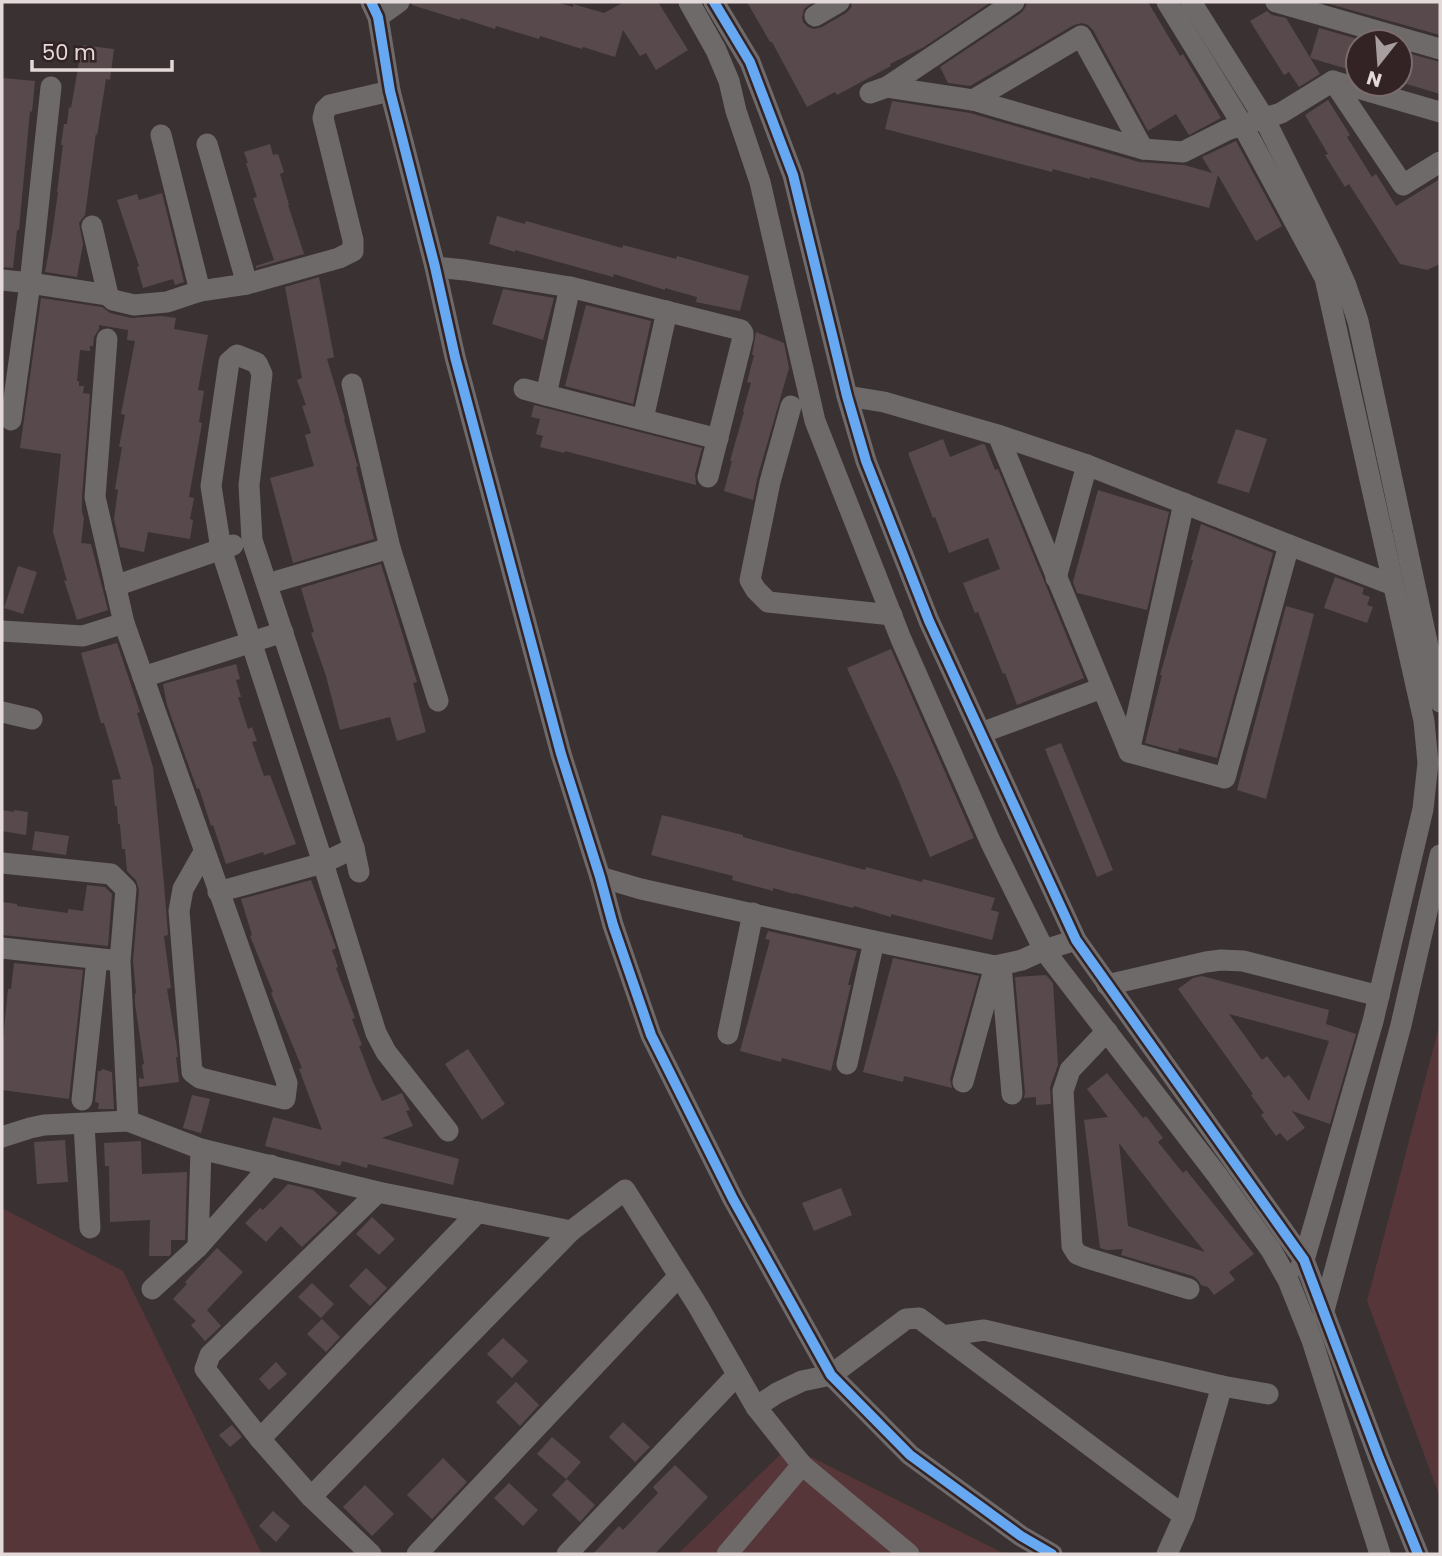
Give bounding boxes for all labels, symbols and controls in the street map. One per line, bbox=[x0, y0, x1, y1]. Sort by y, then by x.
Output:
scale bar bbox=[32, 28, 172, 72]
north arrow bbox=[1344, 28, 1414, 98]
text: 50 m bbox=[42, 38, 96, 67]
text: N bbox=[1363, 64, 1385, 94]

